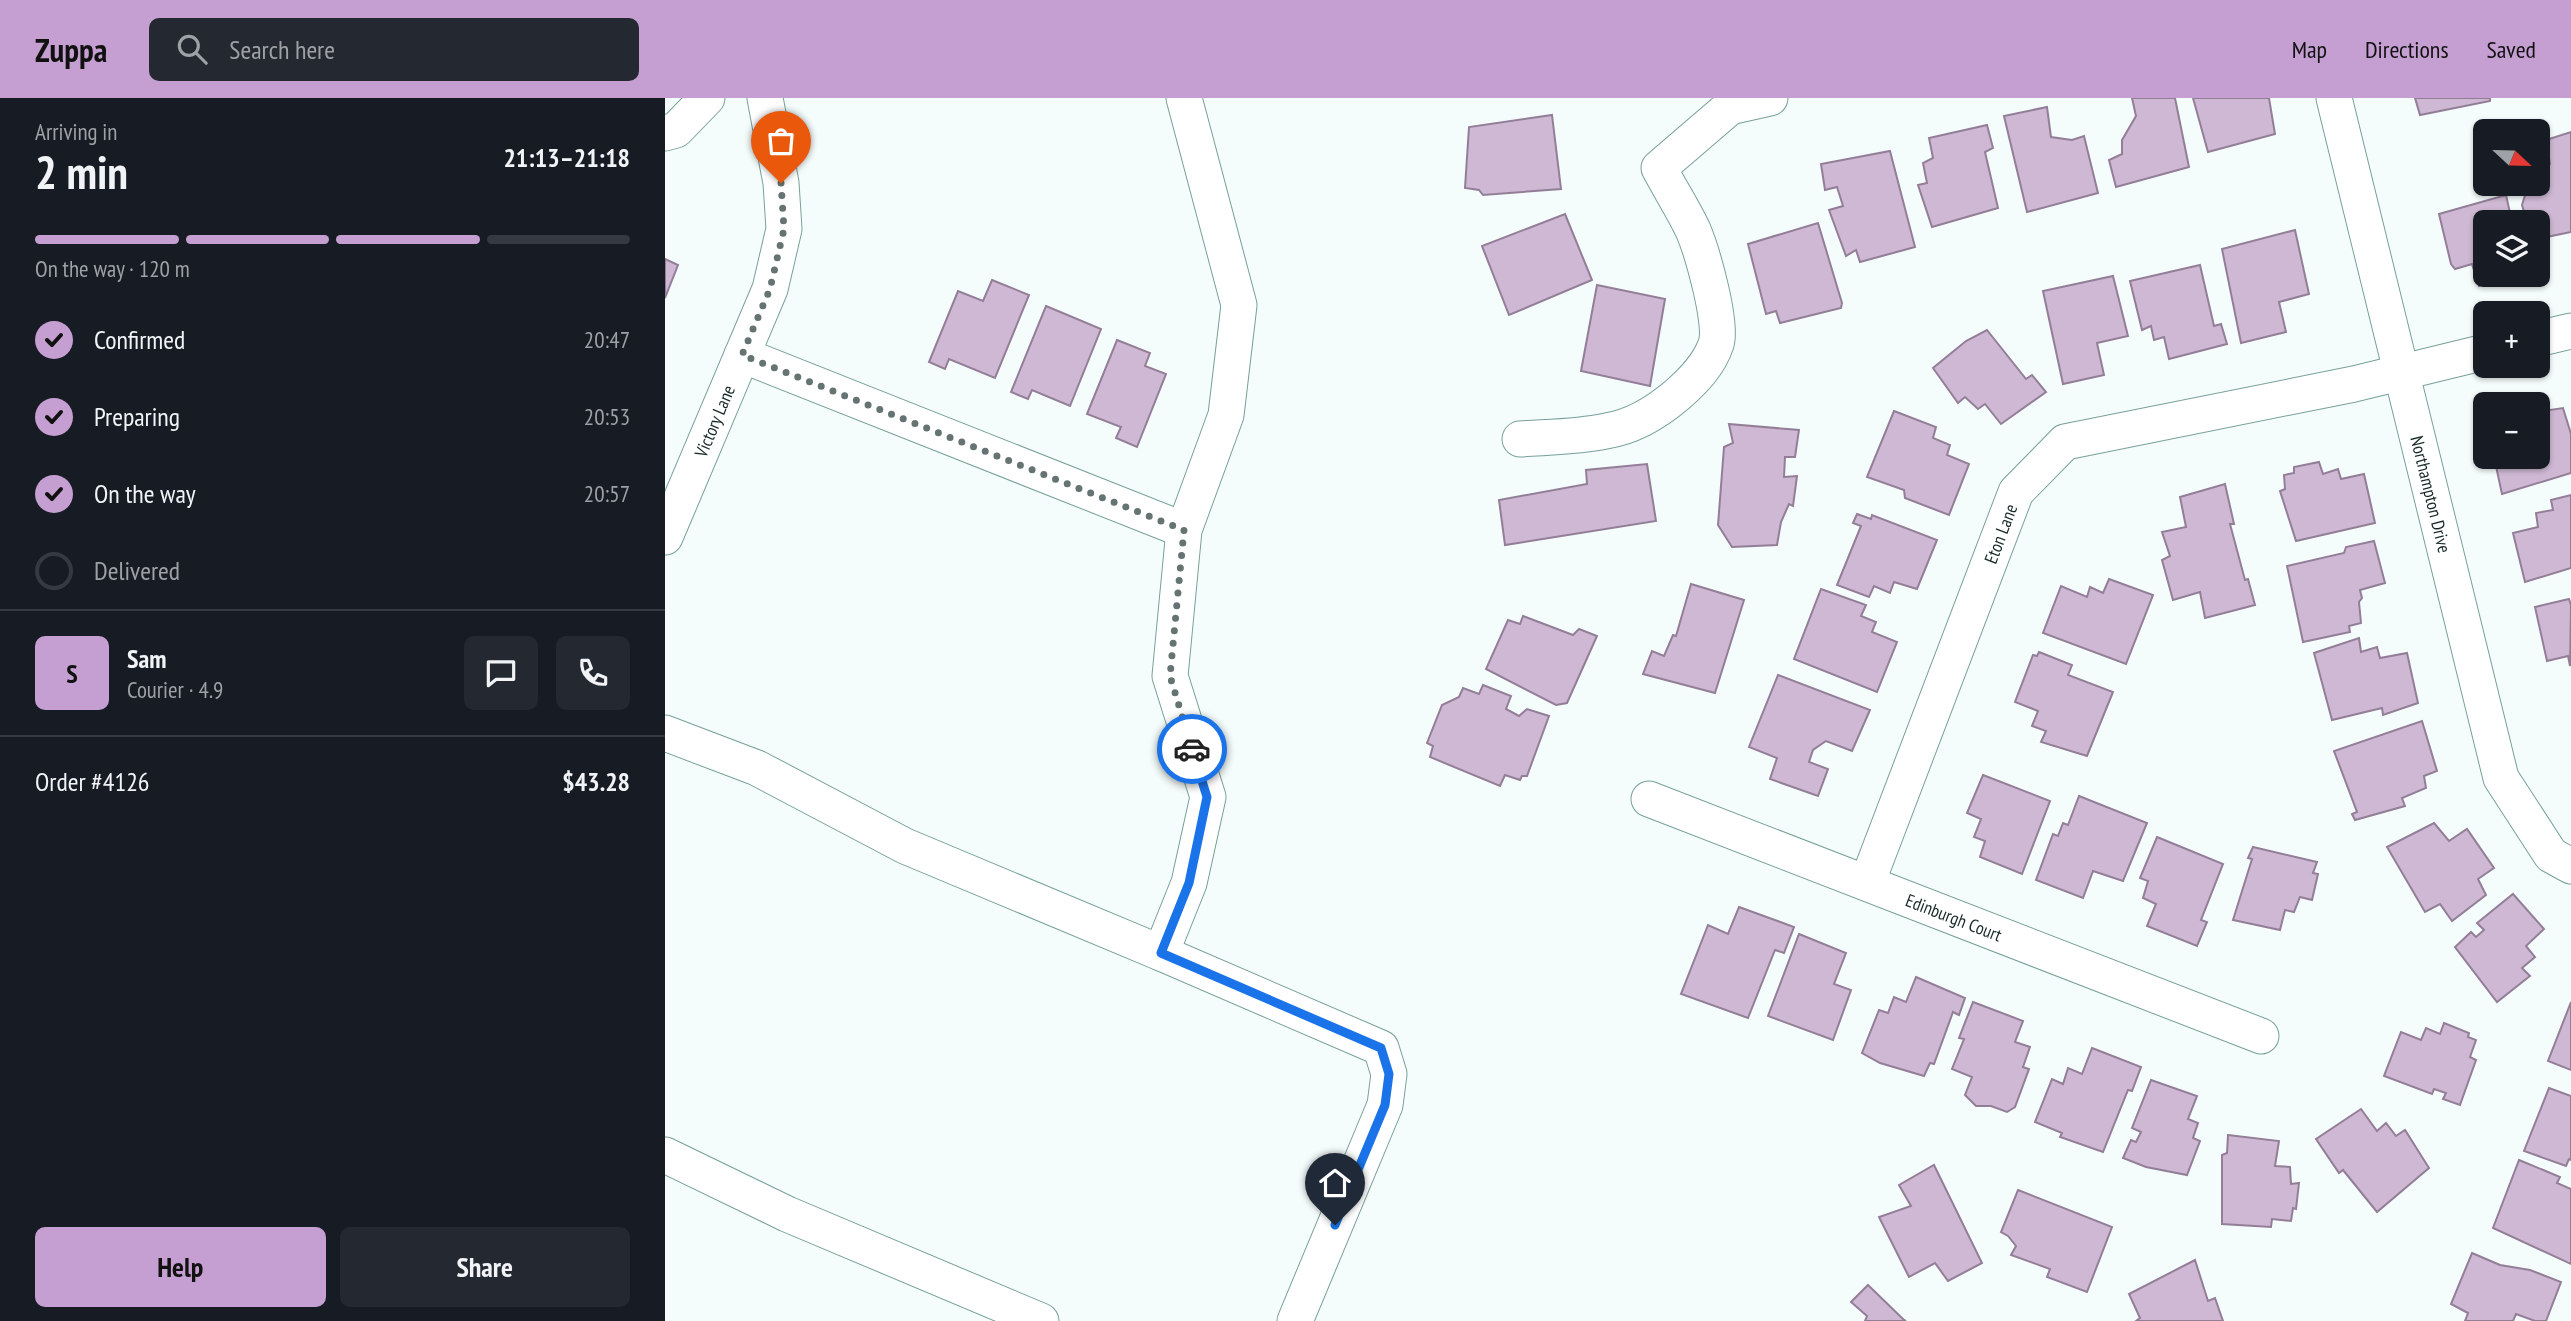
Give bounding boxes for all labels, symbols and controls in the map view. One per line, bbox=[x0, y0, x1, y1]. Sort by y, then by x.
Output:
search box bbox=[149, 18, 639, 81]
text: Zuppa bbox=[35, 28, 107, 71]
icon: search bbox=[173, 30, 211, 68]
text: Search here bbox=[229, 33, 335, 66]
text: Map bbox=[2292, 34, 2327, 65]
text: Directions bbox=[2365, 34, 2449, 65]
text: Saved bbox=[2487, 34, 2536, 65]
pin bbox=[751, 111, 811, 183]
text: Arriving in bbox=[35, 117, 117, 146]
north arrow bbox=[2473, 119, 2550, 196]
map controls bbox=[2473, 119, 2550, 469]
icon: bag bbox=[762, 122, 800, 160]
text: 21:13–21:18 bbox=[503, 141, 630, 174]
text: 2 min bbox=[35, 142, 128, 202]
button: layers bbox=[2473, 210, 2550, 287]
text: On the way · 120 m bbox=[35, 254, 190, 283]
button: + bbox=[2473, 301, 2550, 378]
icon: check bbox=[35, 321, 73, 359]
text: Confirmed bbox=[94, 323, 185, 356]
text: 20:47 bbox=[584, 325, 630, 354]
street label: Victory Lane bbox=[688, 381, 740, 461]
button: − bbox=[2473, 392, 2550, 469]
icon: check bbox=[35, 398, 73, 436]
text: Preparing bbox=[94, 400, 180, 433]
text: 20:53 bbox=[584, 402, 630, 431]
street label: Northampton Drive bbox=[2406, 433, 2457, 555]
icon: check bbox=[35, 475, 73, 513]
text: On the way bbox=[94, 477, 196, 510]
text: 20:57 bbox=[584, 479, 630, 508]
street label: Eton Lane bbox=[1978, 501, 2022, 566]
text: Delivered bbox=[94, 554, 180, 587]
button: chat bbox=[464, 636, 538, 710]
button: phone bbox=[556, 636, 630, 710]
text: Sam bbox=[127, 642, 166, 675]
text: S bbox=[66, 657, 78, 690]
text: Courier · 4.9 bbox=[127, 675, 223, 704]
courier bbox=[1157, 714, 1227, 784]
icon: car bbox=[1173, 730, 1211, 768]
text: Order #4126 bbox=[35, 765, 150, 798]
text: $43.28 bbox=[562, 765, 630, 798]
street label: Edinburgh Court bbox=[1903, 888, 2005, 946]
pin bbox=[1305, 1153, 1365, 1225]
icon: home bbox=[1316, 1164, 1354, 1202]
button: Help bbox=[35, 1227, 326, 1307]
button: Share bbox=[340, 1227, 630, 1307]

